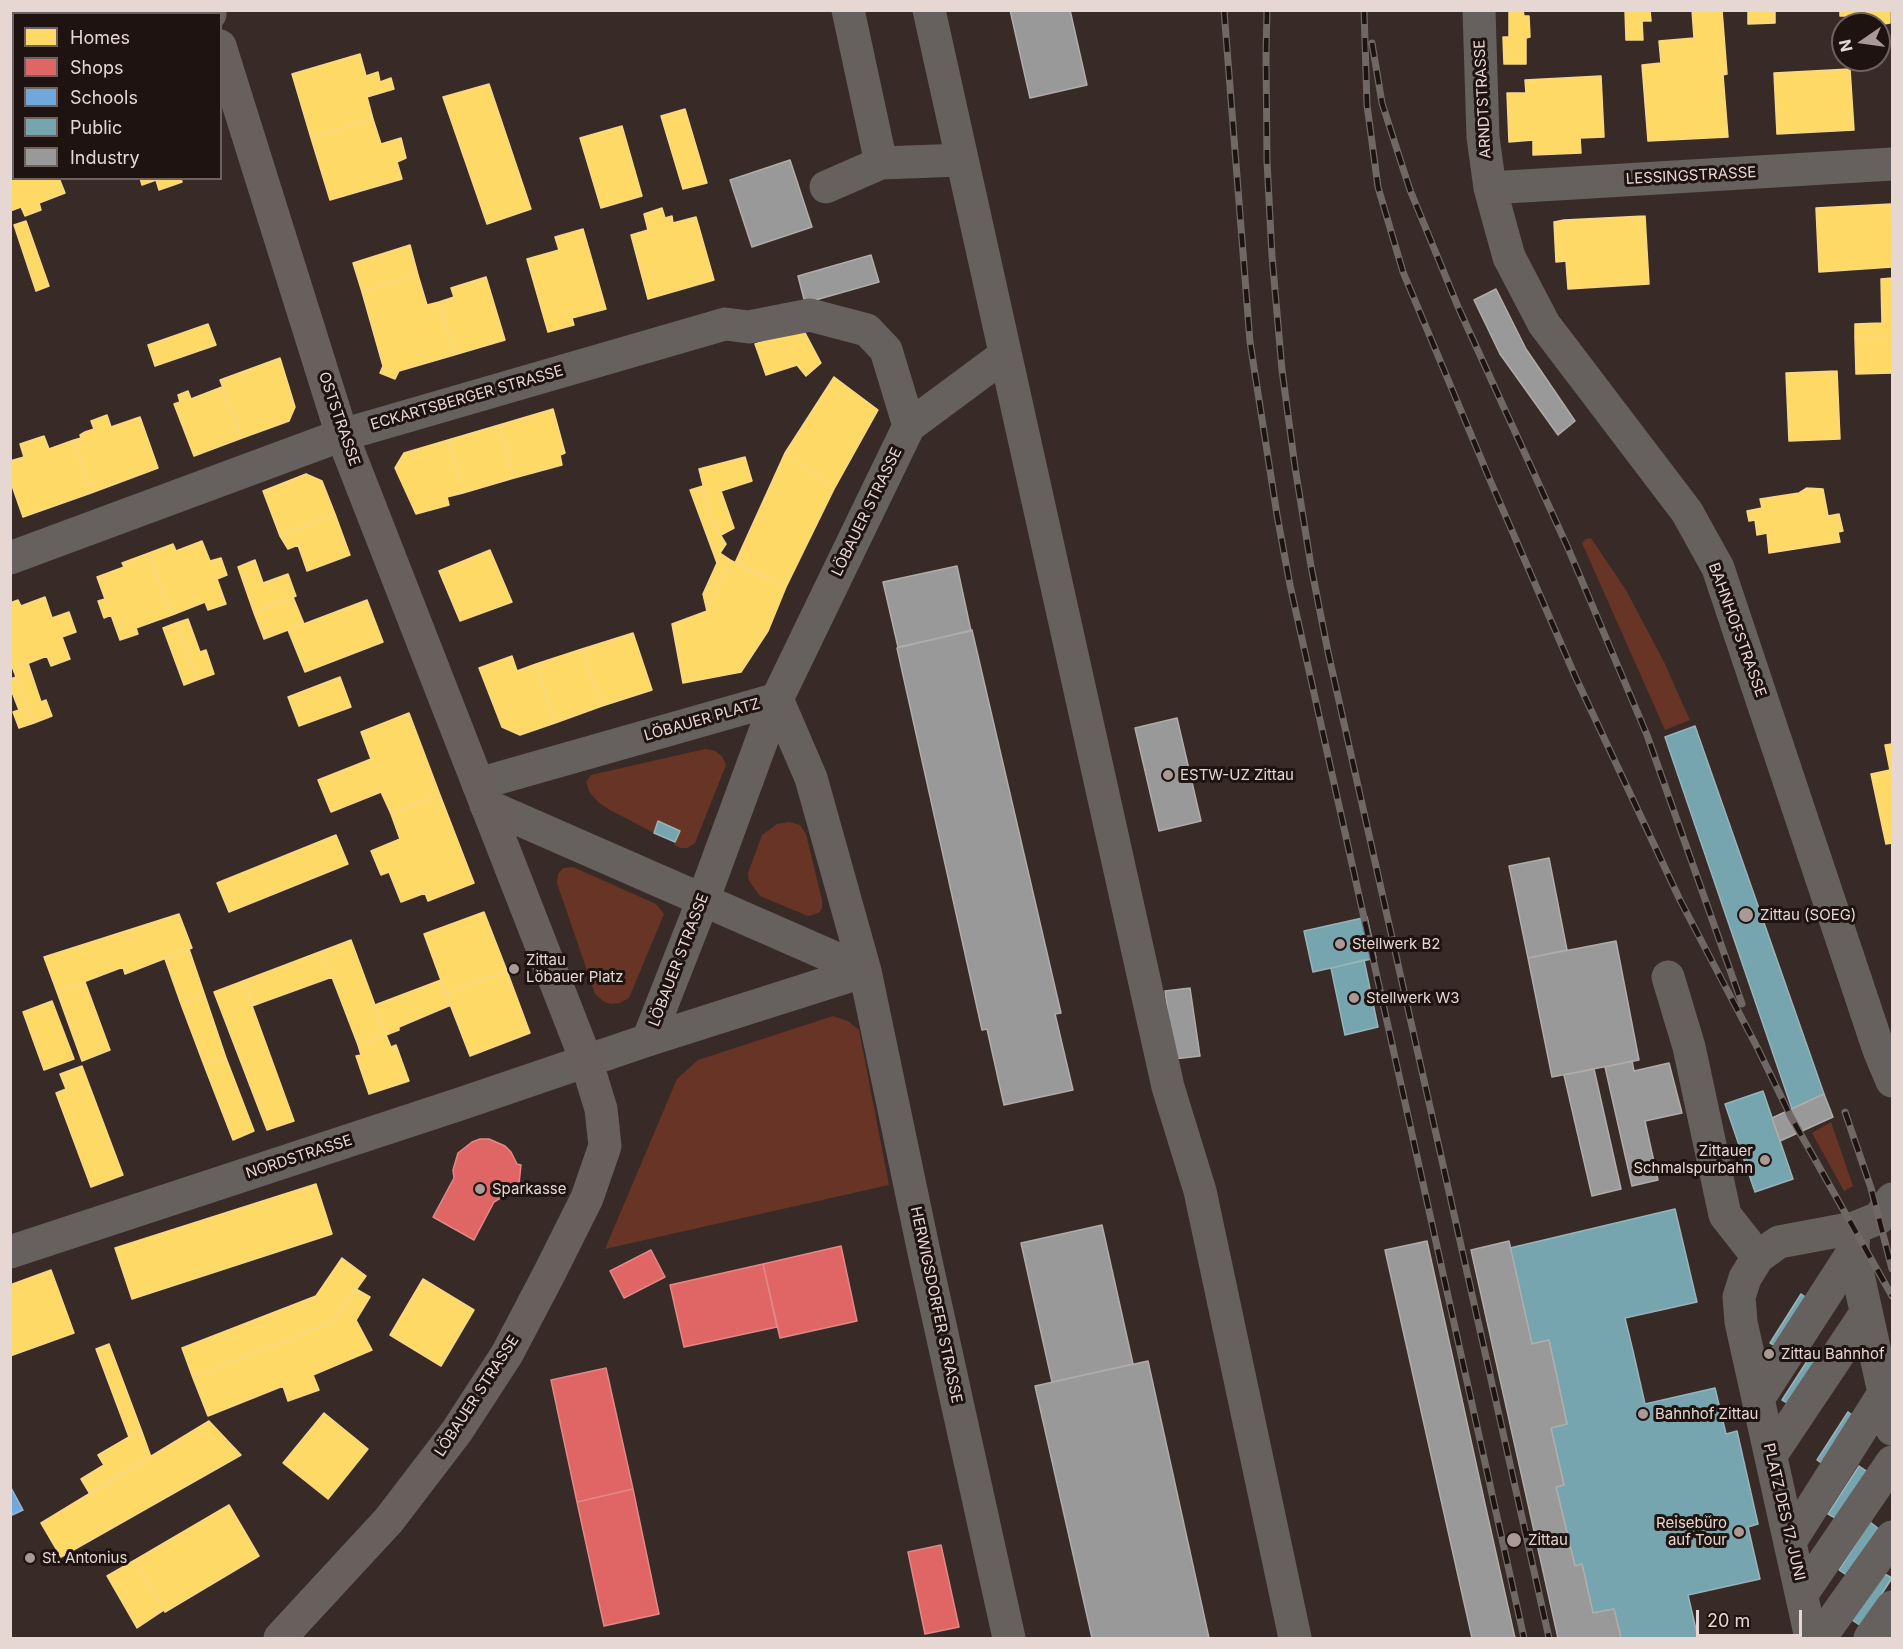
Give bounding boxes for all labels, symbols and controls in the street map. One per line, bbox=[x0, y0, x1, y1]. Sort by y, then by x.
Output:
legend bbox=[12, 12, 222, 180]
north arrow bbox=[1831, 12, 1891, 72]
text: Homes bbox=[70, 27, 130, 48]
text: N bbox=[1834, 37, 1857, 54]
street label: ARNDTSTRASSE bbox=[1471, 39, 1495, 159]
text: Shops bbox=[70, 57, 124, 78]
text: Schools bbox=[70, 87, 138, 108]
text: Public bbox=[70, 117, 122, 138]
text: Industry bbox=[70, 147, 140, 168]
street label: LESSINGSTRASSE bbox=[1625, 164, 1757, 188]
street label: ECKARTSBERGER STRASSE bbox=[369, 362, 565, 434]
street label: OSTSTRASSE bbox=[314, 370, 364, 468]
street label: LÖBAUER STRASSE bbox=[828, 445, 906, 579]
street label: BAHNHOFSTRASSE bbox=[1704, 560, 1770, 700]
street label: LÖBAUER PLATZ bbox=[642, 695, 762, 745]
place label: ESTW-UZ Zittau bbox=[1180, 766, 1294, 784]
marker: ESTW-UZ Zittau bbox=[1161, 768, 1175, 782]
street label: LÖBAUER STRASSE bbox=[645, 891, 713, 1029]
marker: Zittau (SOEG) bbox=[1737, 906, 1755, 924]
place label: Zittau (SOEG) bbox=[1760, 906, 1856, 924]
place label: Stellwerk B2 bbox=[1352, 935, 1440, 953]
marker: Stellwerk B2 bbox=[1333, 937, 1347, 951]
place label: Zittau Löbauer Platz bbox=[526, 951, 624, 986]
marker: Zittau Löbauer Platz bbox=[507, 962, 521, 976]
place label: Stellwerk W3 bbox=[1366, 989, 1460, 1007]
marker: Stellwerk W3 bbox=[1347, 991, 1361, 1005]
street label: NORDSTRASSE bbox=[244, 1131, 354, 1183]
place label: Zittauer Schmalspurbahn bbox=[1633, 1142, 1753, 1177]
marker: Zittauer Schmalspurbahn bbox=[1758, 1153, 1772, 1167]
place label: Sparkasse bbox=[492, 1180, 566, 1198]
marker: Sparkasse bbox=[473, 1182, 487, 1196]
street label: HERWIGSDORFER STRASSE bbox=[906, 1205, 966, 1405]
street label: LÖBAUER STRASSE bbox=[431, 1332, 523, 1460]
place label: Zittau Bahnhof bbox=[1781, 1345, 1884, 1363]
marker: Zittau Bahnhof bbox=[1762, 1347, 1776, 1361]
place label: Bahnhof Zittau bbox=[1655, 1405, 1758, 1423]
marker: Bahnhof Zittau bbox=[1636, 1407, 1650, 1421]
street label: PLATZ DES 17. JUNI bbox=[1759, 1442, 1809, 1582]
place label: Reisebüro auf Tour bbox=[1656, 1514, 1727, 1549]
marker: Reisebüro auf Tour bbox=[1732, 1525, 1746, 1539]
marker: Zittau bbox=[1505, 1531, 1523, 1549]
place label: Zittau bbox=[1528, 1531, 1568, 1549]
place label: St. Antonius bbox=[42, 1549, 127, 1567]
marker: St. Antonius bbox=[23, 1551, 37, 1565]
scale bar bbox=[1699, 1598, 1806, 1636]
text: 20 m bbox=[1707, 1610, 1750, 1631]

